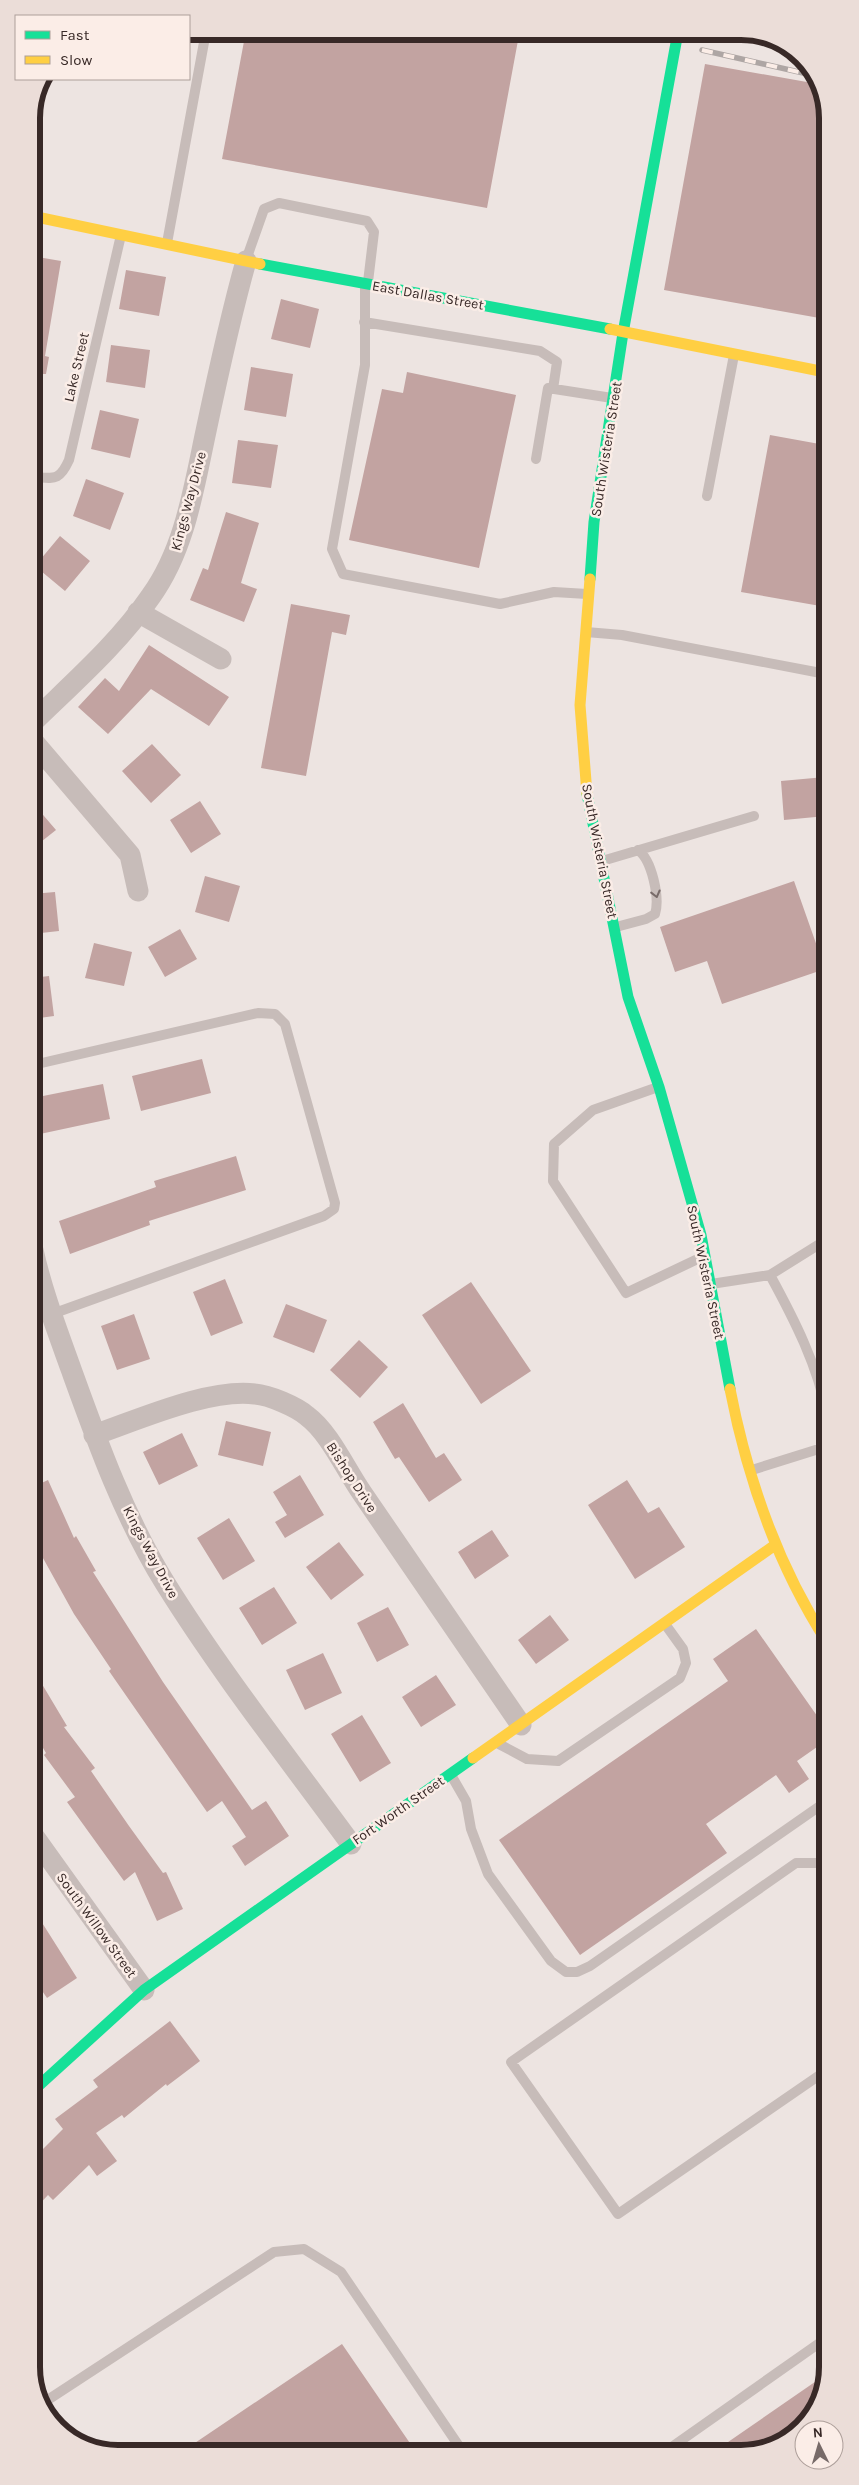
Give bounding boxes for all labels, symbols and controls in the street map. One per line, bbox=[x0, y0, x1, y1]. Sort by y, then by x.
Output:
legend bbox=[15, 15, 190, 80]
text: Fast bbox=[60, 26, 90, 44]
text: Slow bbox=[60, 51, 92, 69]
street label: East Dallas Street bbox=[371, 277, 485, 314]
street label: Lake Street bbox=[60, 331, 93, 404]
street label: South Wisteria Street bbox=[587, 380, 626, 518]
street label: Kings Way Drive bbox=[167, 450, 210, 553]
street label: South Wisteria Street bbox=[578, 782, 621, 920]
one-way arrow bbox=[650, 889, 661, 898]
street label: South Wisteria Street bbox=[683, 1203, 728, 1341]
street label: Bishop Drive bbox=[323, 1439, 381, 1516]
street label: Kings Way Drive bbox=[119, 1503, 182, 1601]
street label: Fort Worth Street bbox=[349, 1772, 448, 1848]
street label: South Willow Street bbox=[53, 1869, 140, 1981]
north arrow bbox=[794, 2420, 844, 2470]
text: N bbox=[812, 2424, 824, 2441]

